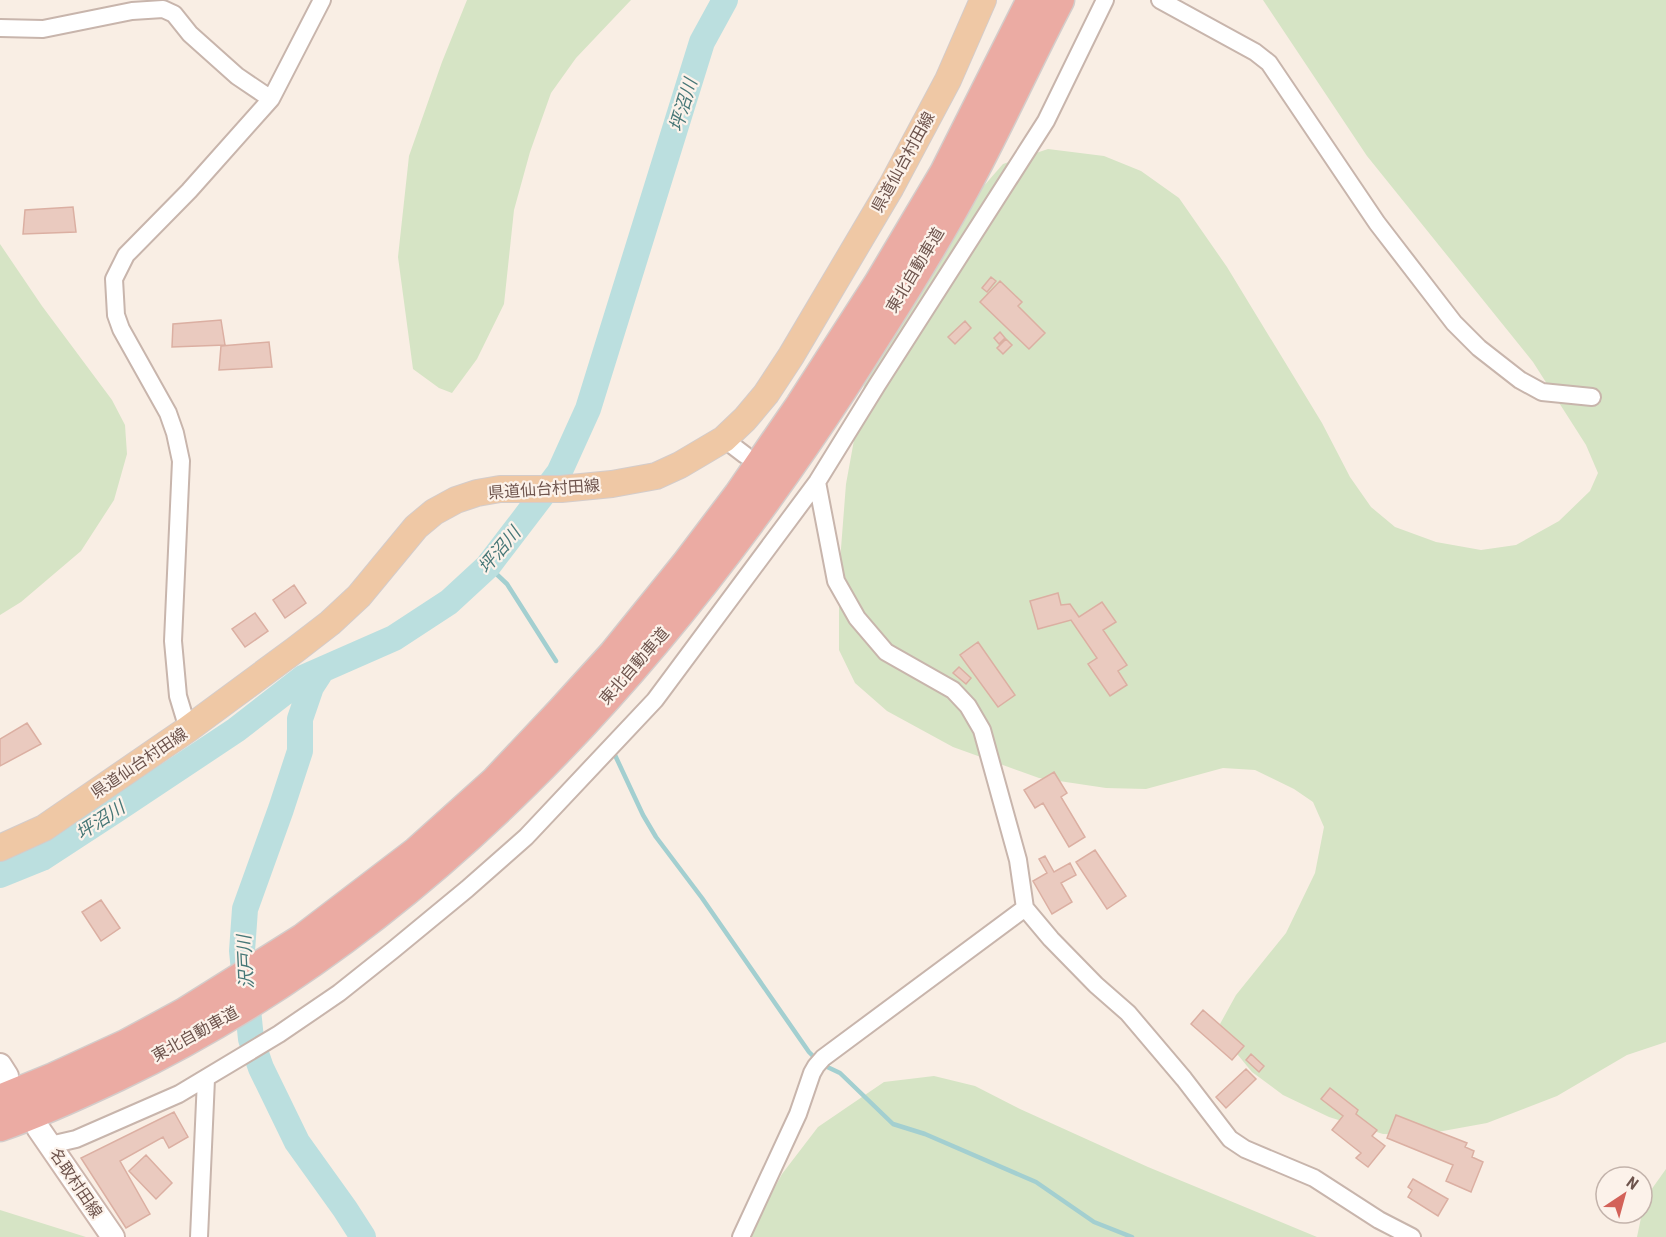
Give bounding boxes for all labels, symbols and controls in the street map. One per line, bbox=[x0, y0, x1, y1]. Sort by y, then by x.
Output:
water label: 坪沼川 bbox=[665, 74, 702, 134]
street label: 県道仙台村田線 bbox=[868, 108, 938, 216]
street label: 東北自動車道 bbox=[882, 224, 948, 316]
street label: 県道仙台村田線 bbox=[487, 476, 601, 502]
water label: 坪沼川 bbox=[474, 521, 526, 577]
street label: 東北自動車道 bbox=[595, 624, 673, 708]
street label: 県道仙台村田線 bbox=[87, 724, 191, 802]
water label: 坪沼川 bbox=[72, 795, 130, 844]
water label: 沢戸川 bbox=[233, 932, 257, 990]
street label: 東北自動車道 bbox=[148, 1002, 242, 1066]
street label: 名取村田線 bbox=[46, 1145, 106, 1221]
north arrow bbox=[1594, 1165, 1654, 1225]
text: N bbox=[1623, 1173, 1642, 1194]

